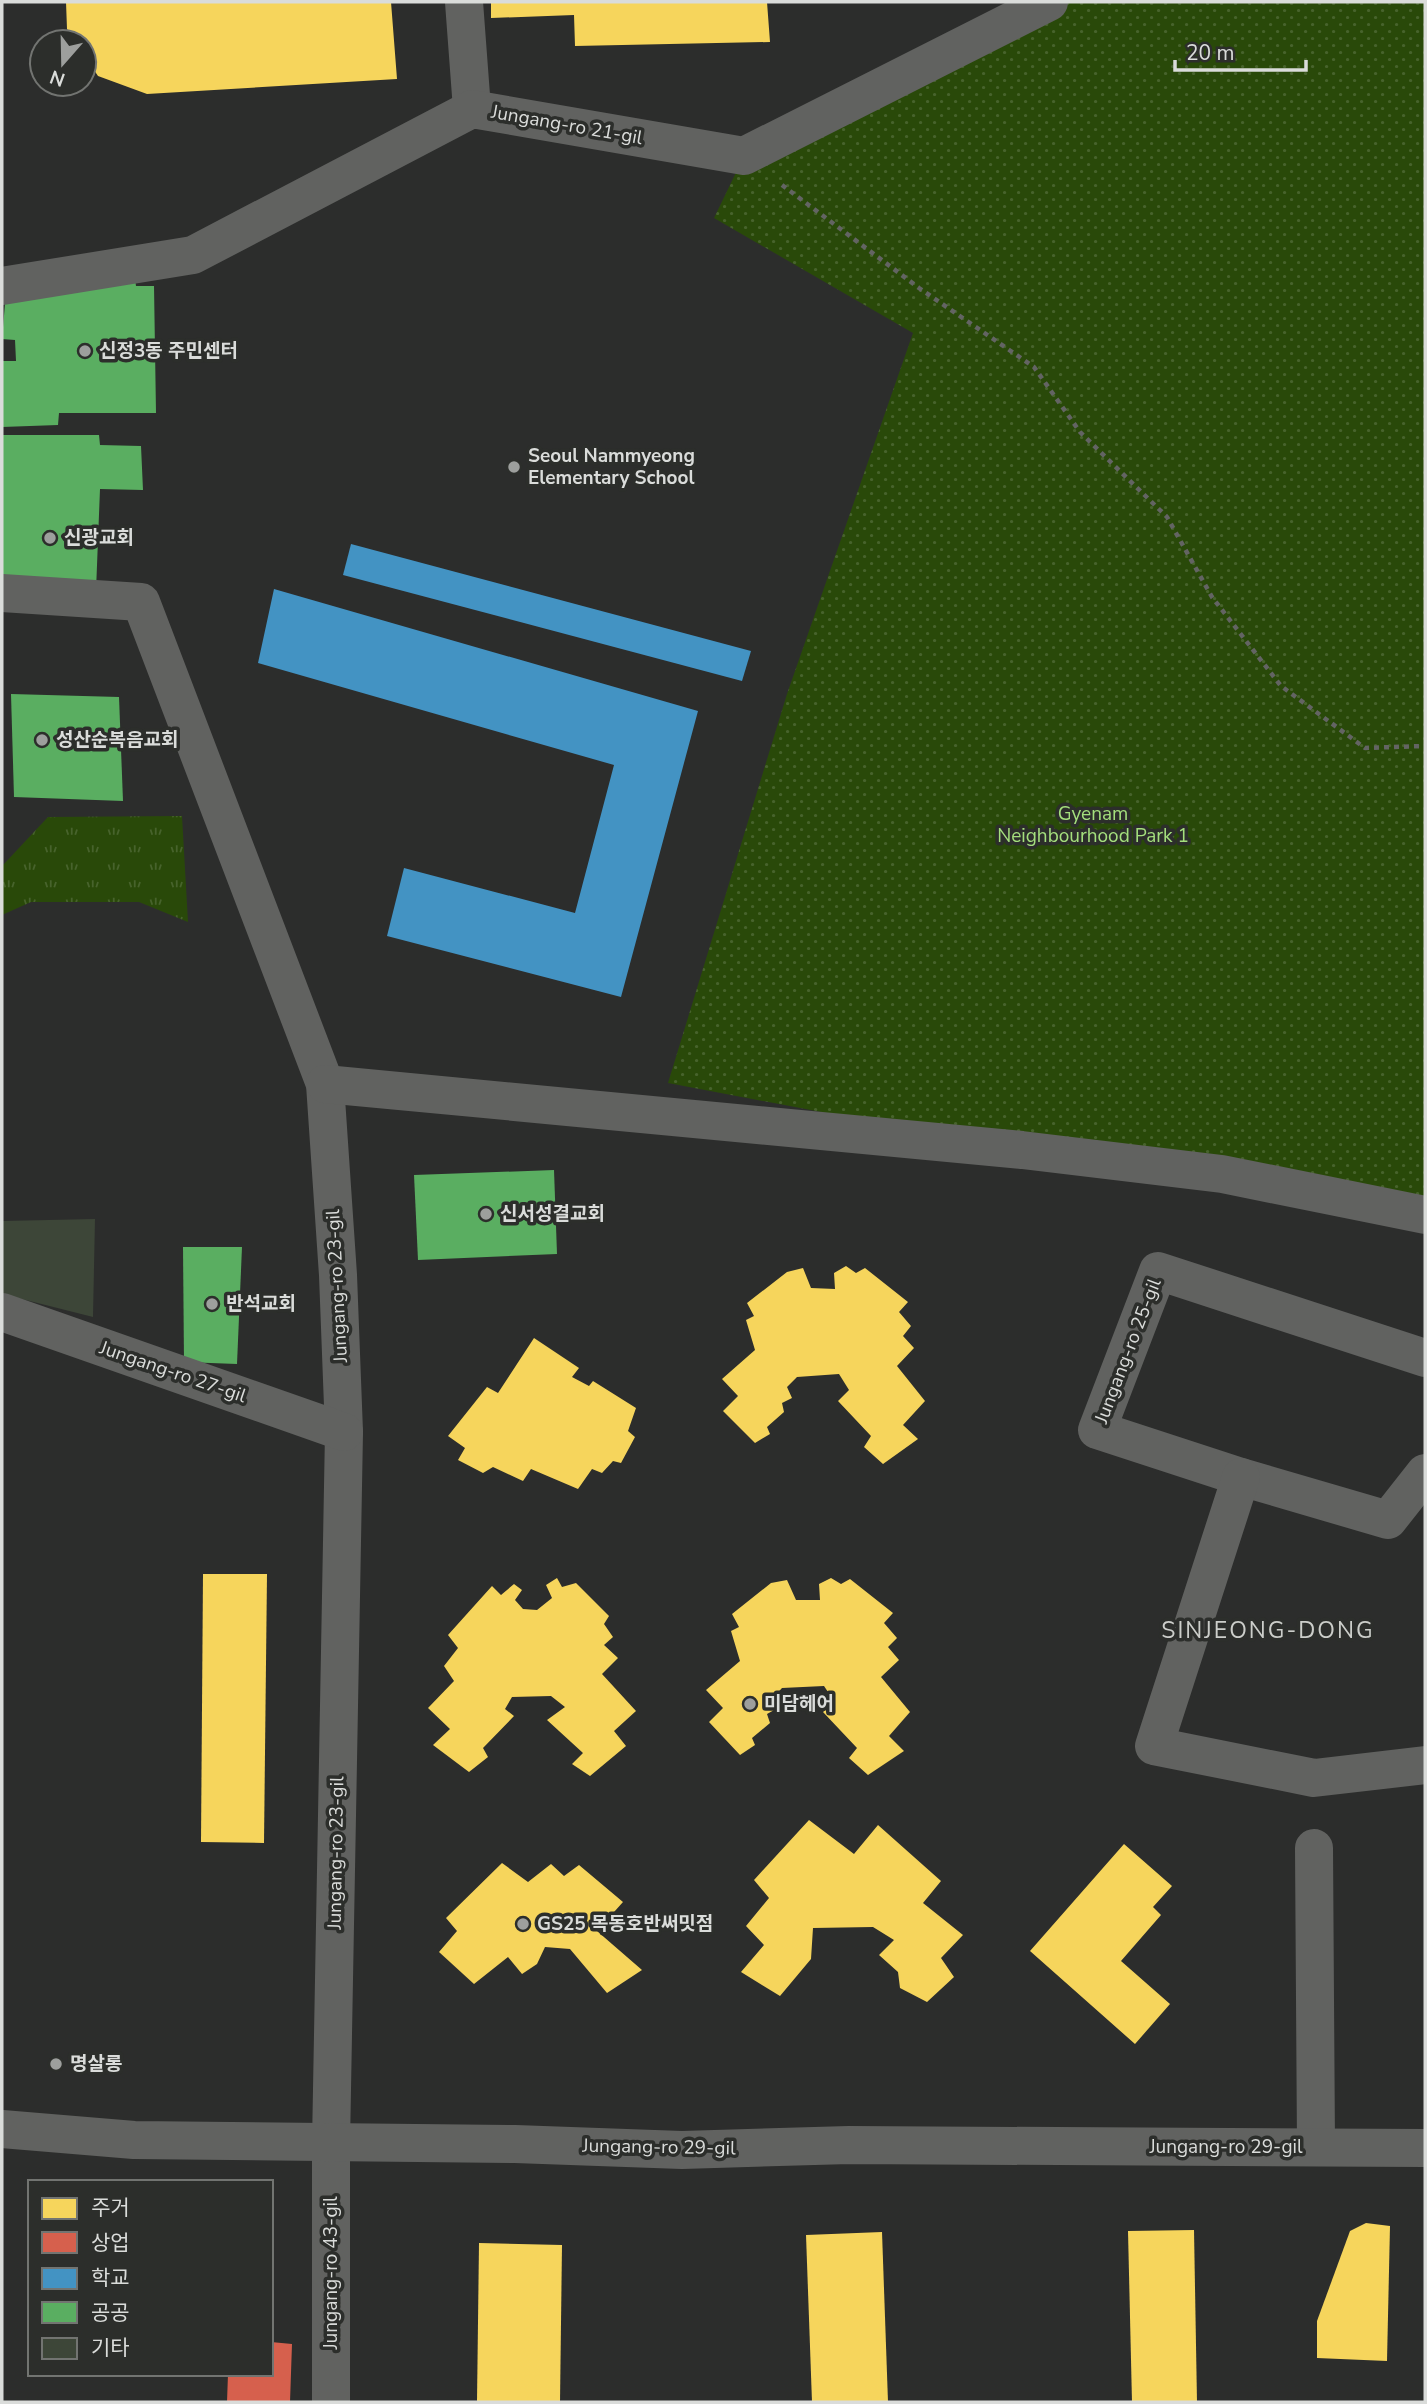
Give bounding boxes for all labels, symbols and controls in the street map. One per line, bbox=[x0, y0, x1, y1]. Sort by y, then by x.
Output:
north arrow bbox=[28, 28, 98, 98]
scale bar bbox=[1175, 28, 1306, 72]
text: 20 m bbox=[1186, 39, 1235, 67]
text: N bbox=[46, 63, 69, 93]
street label: Jungang-ro 21-gil bbox=[488, 99, 645, 151]
place label: 신정3동 주민센터 bbox=[99, 338, 238, 364]
marker: 신정3동 주민센터 bbox=[77, 343, 93, 359]
place label: Seoul Nammyeong Elementary School bbox=[528, 443, 695, 491]
marker: Seoul Nammyeong Elementary School bbox=[506, 459, 522, 475]
place label: 신광교회 bbox=[64, 525, 134, 551]
marker: 신광교회 bbox=[42, 530, 58, 546]
place label: 성산순복음교회 bbox=[56, 727, 178, 753]
marker: 성산순복음교회 bbox=[34, 732, 50, 748]
park label: Gyenam Neighbourhood Park 1 bbox=[997, 801, 1189, 849]
place label: 신서성결교회 bbox=[500, 1201, 605, 1227]
marker: 신서성결교회 bbox=[478, 1206, 494, 1222]
street label: Jungang-ro 23-gil bbox=[320, 1208, 354, 1364]
street label: Jungang-ro 25-gil bbox=[1088, 1274, 1168, 1428]
place label: 반석교회 bbox=[226, 1291, 296, 1317]
marker: 반석교회 bbox=[204, 1296, 220, 1312]
street label: Jungang-ro 27-gil bbox=[95, 1334, 250, 1409]
district label: SINJEONG-DONG bbox=[1161, 1615, 1375, 1646]
place label: 미담헤어 bbox=[764, 1691, 834, 1717]
marker: 미담헤어 bbox=[742, 1696, 758, 1712]
street label: Jungang-ro 23-gil bbox=[322, 1776, 350, 1931]
place label: GS25 목동호반써밋점 bbox=[537, 1911, 713, 1937]
marker: GS25 목동호반써밋점 bbox=[515, 1916, 531, 1932]
place label: 명살롱 bbox=[70, 2051, 122, 2077]
marker: 명살롱 bbox=[48, 2056, 64, 2072]
street label: Jungang-ro 29-gil bbox=[581, 2133, 736, 2161]
street label: Jungang-ro 29-gil bbox=[1148, 2134, 1303, 2160]
legend bbox=[28, 2180, 273, 2376]
text: 주거 bbox=[91, 2194, 130, 2222]
street label: Jungang-ro 43-gil bbox=[318, 2196, 344, 2351]
text: 상업 bbox=[91, 2229, 130, 2257]
text: 학교 bbox=[91, 2264, 130, 2292]
text: 공공 bbox=[91, 2299, 130, 2327]
text: 기타 bbox=[91, 2334, 130, 2362]

